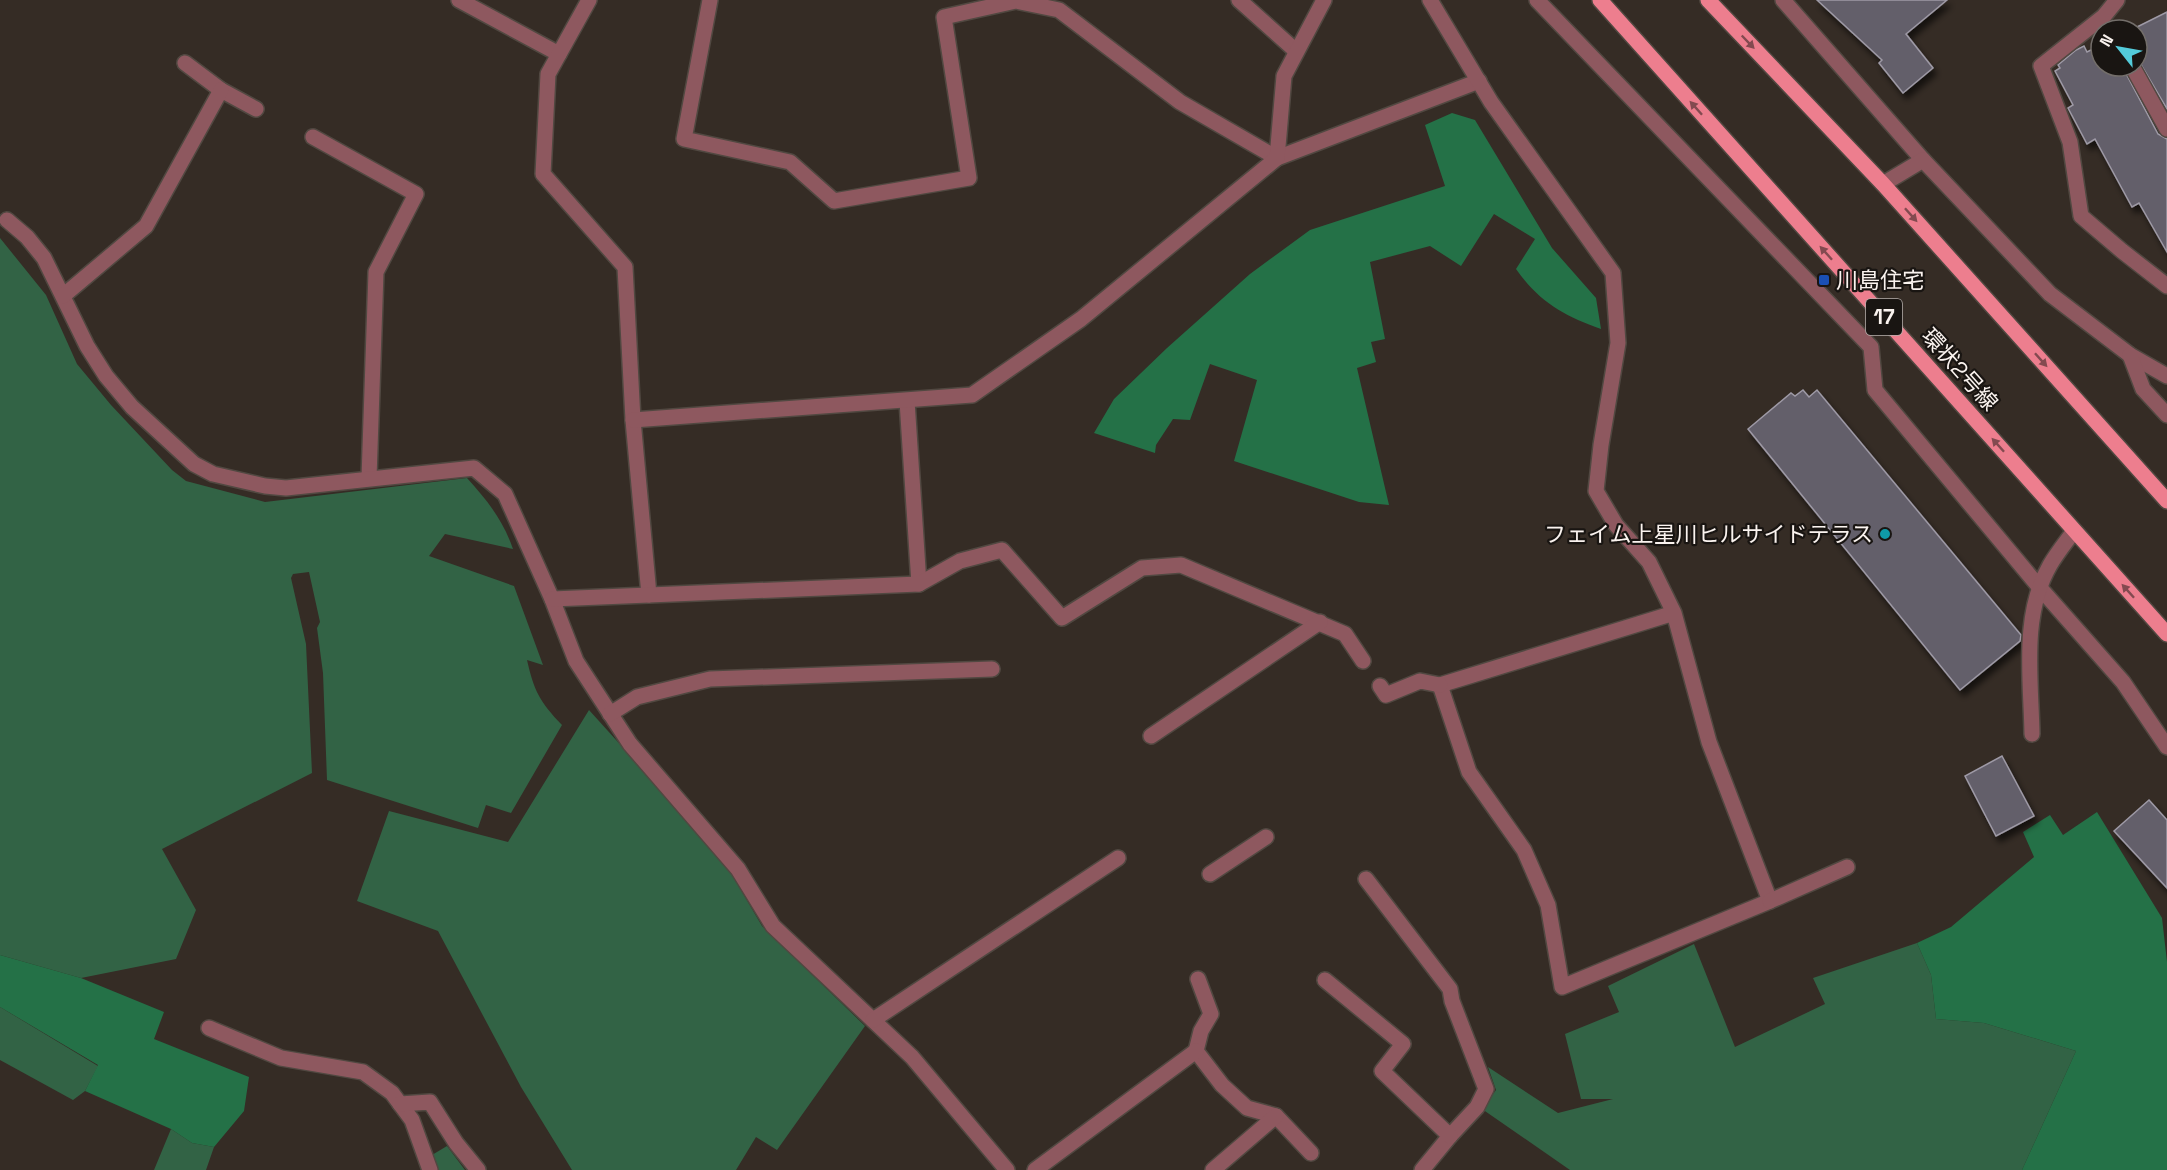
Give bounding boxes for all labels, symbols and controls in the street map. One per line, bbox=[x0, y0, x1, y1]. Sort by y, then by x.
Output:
north arrow bbox=[2089, 18, 2149, 78]
text: N bbox=[2095, 31, 2118, 51]
one-way arrow bbox=[1741, 35, 1755, 50]
one-way arrow bbox=[1689, 100, 1703, 115]
one-way arrow bbox=[1904, 207, 1917, 222]
one-way arrow bbox=[1820, 246, 1833, 261]
place label: 川島住宅 bbox=[1836, 266, 1924, 294]
marker: 川島住宅 bbox=[1817, 273, 1831, 287]
road number: 17 bbox=[1866, 299, 1902, 335]
street label: 環状2号線 bbox=[1916, 322, 2004, 416]
one-way arrow bbox=[2034, 352, 2047, 367]
one-way arrow bbox=[1991, 438, 2005, 453]
place label: フェイム上星川ヒルサイドテラス bbox=[1544, 520, 1873, 548]
marker: フェイム上星川ヒルサイドテラス bbox=[1878, 527, 1892, 541]
one-way arrow bbox=[2122, 584, 2135, 599]

